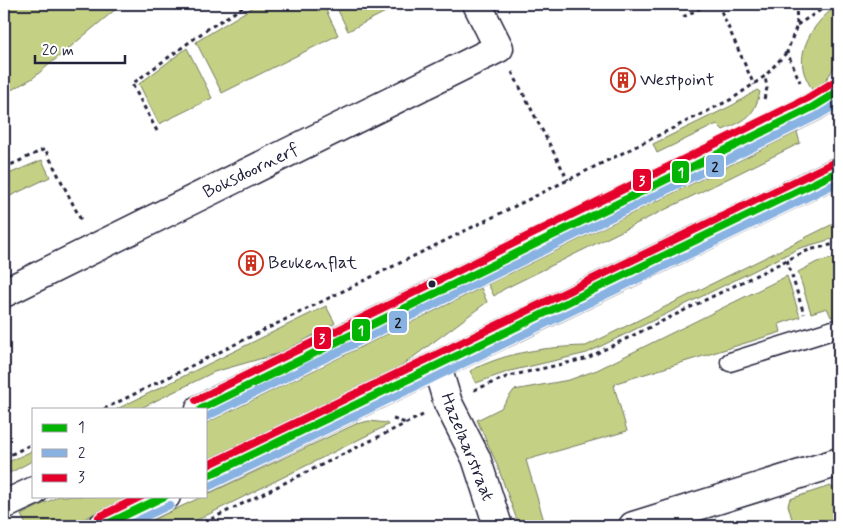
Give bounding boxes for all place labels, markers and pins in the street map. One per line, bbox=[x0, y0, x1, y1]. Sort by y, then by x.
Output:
building icon: Westpoint bbox=[610, 67, 636, 93]
place label: Westpoint bbox=[640, 68, 714, 92]
building icon: Beukenflat bbox=[238, 250, 264, 276]
place label: Beukenflat bbox=[268, 251, 358, 275]
unlabelled marker bbox=[427, 279, 437, 289]

